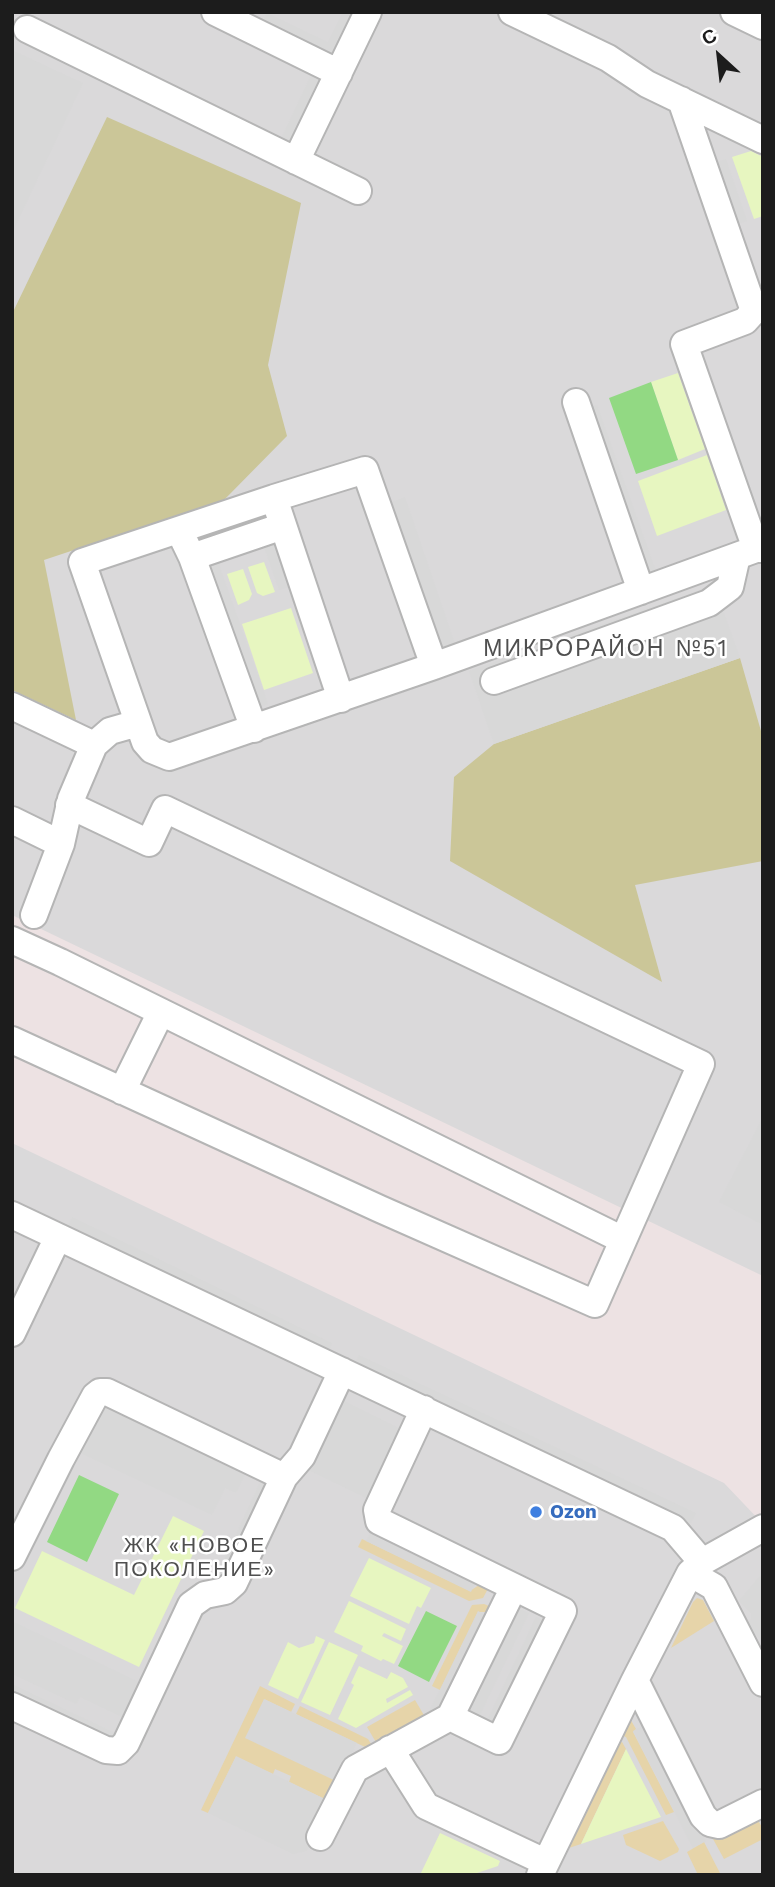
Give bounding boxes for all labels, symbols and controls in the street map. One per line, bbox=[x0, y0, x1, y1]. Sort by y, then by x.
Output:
north arrow bbox=[684, 21, 754, 91]
text: С bbox=[698, 23, 721, 50]
district label: МИКРОРАЙОН №51 bbox=[485, 635, 727, 663]
place label: Ozon bbox=[550, 1501, 597, 1523]
marker: Ozon bbox=[528, 1504, 544, 1520]
district label: ЖК «НОВОЕ ПОКОЛЕНИЕ» bbox=[115, 1533, 275, 1583]

